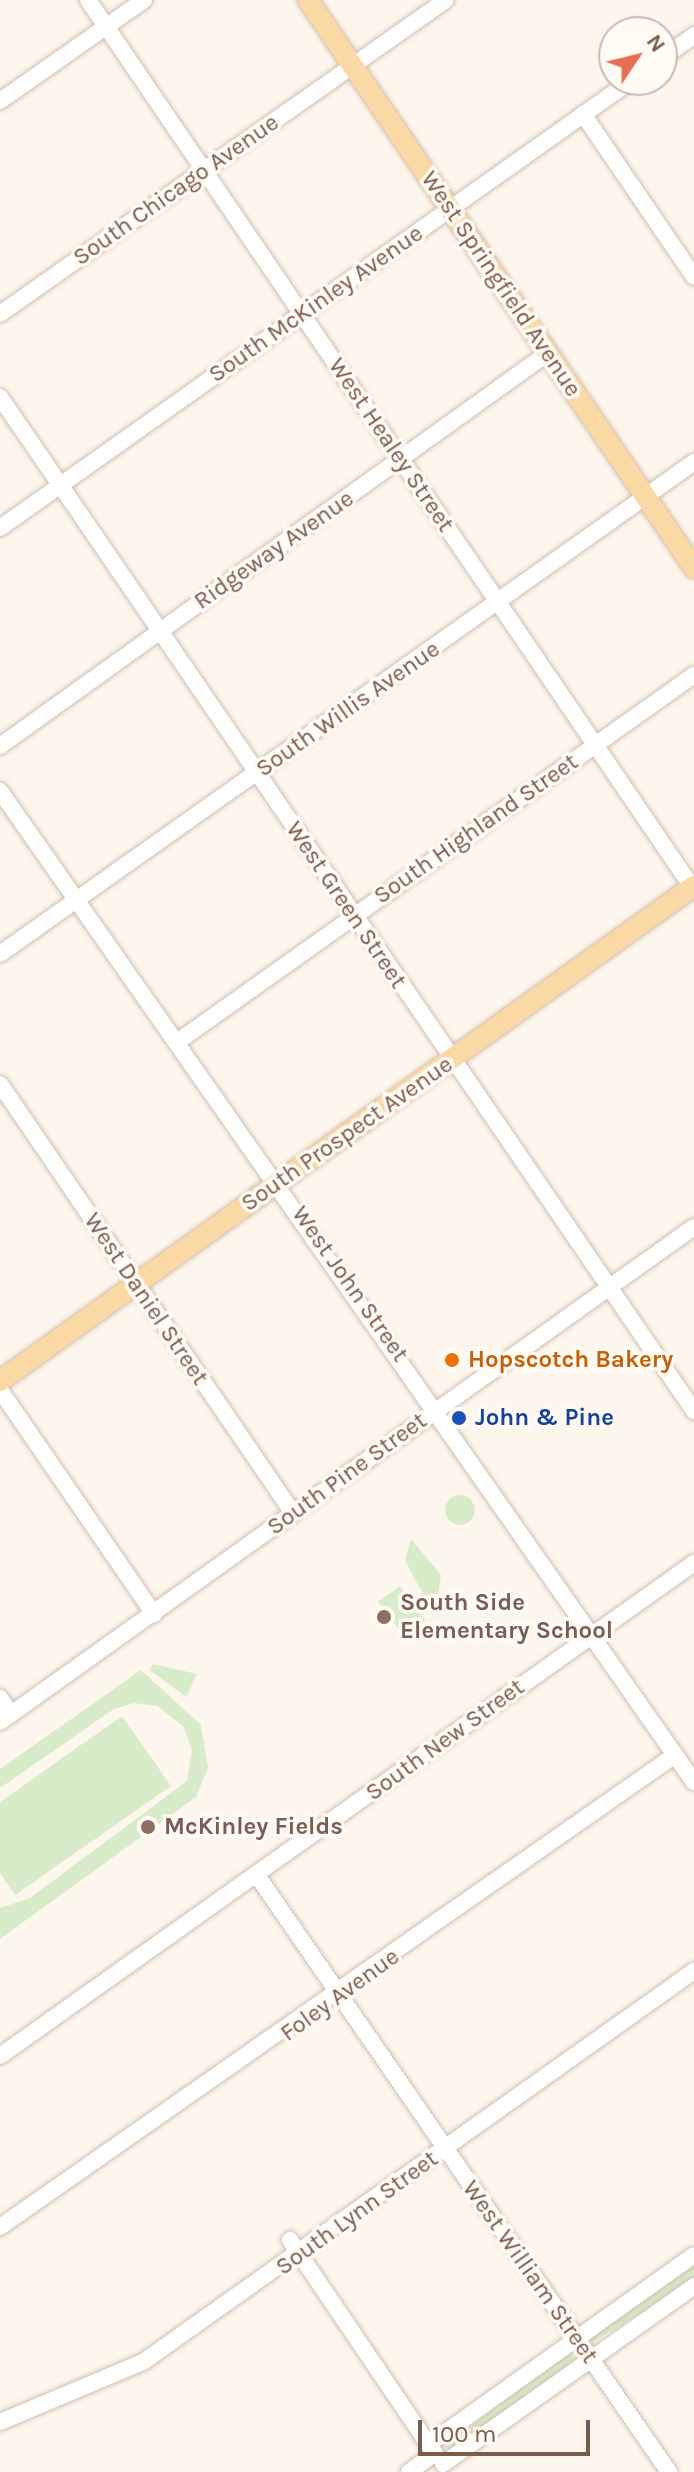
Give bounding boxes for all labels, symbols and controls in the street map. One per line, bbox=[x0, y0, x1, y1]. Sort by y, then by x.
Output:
north arrow bbox=[598, 16, 678, 96]
text: N bbox=[641, 29, 671, 57]
street label: South Chicago Avenue bbox=[68, 108, 284, 272]
street label: West Springfield Avenue bbox=[415, 166, 587, 402]
street label: South McKinley Avenue bbox=[203, 219, 429, 389]
street label: West Healey Street bbox=[322, 353, 460, 537]
street label: Ridgeway Avenue bbox=[189, 484, 359, 616]
street label: South Willis Avenue bbox=[251, 635, 445, 783]
street label: South Highland Street bbox=[368, 748, 584, 910]
street label: West Green Street bbox=[279, 816, 413, 994]
street label: South Prospect Avenue bbox=[236, 1050, 458, 1218]
street label: West John Street bbox=[286, 1201, 414, 1367]
street label: West Daniel Street bbox=[78, 1207, 214, 1391]
place label: Hopscotch Bakery bbox=[468, 1346, 673, 1374]
marker: Hopscotch Bakery bbox=[443, 1351, 461, 1369]
place label: John & Pine bbox=[475, 1404, 614, 1432]
street label: South Pine Street bbox=[262, 1406, 432, 1542]
marker: John & Pine bbox=[450, 1409, 468, 1427]
place label: South Side Elementary School bbox=[400, 1589, 613, 1645]
marker: South Side Elementary School bbox=[375, 1608, 393, 1626]
street label: South New Street bbox=[360, 1673, 530, 1807]
place label: McKinley Fields bbox=[164, 1813, 343, 1841]
marker: McKinley Fields bbox=[139, 1818, 157, 1836]
street label: Foley Avenue bbox=[275, 1942, 405, 2048]
street label: South Lynn Street bbox=[270, 2144, 444, 2282]
street label: West William Street bbox=[456, 2175, 604, 2369]
scale bar bbox=[422, 2404, 594, 2454]
text: 100 m bbox=[432, 2420, 497, 2448]

